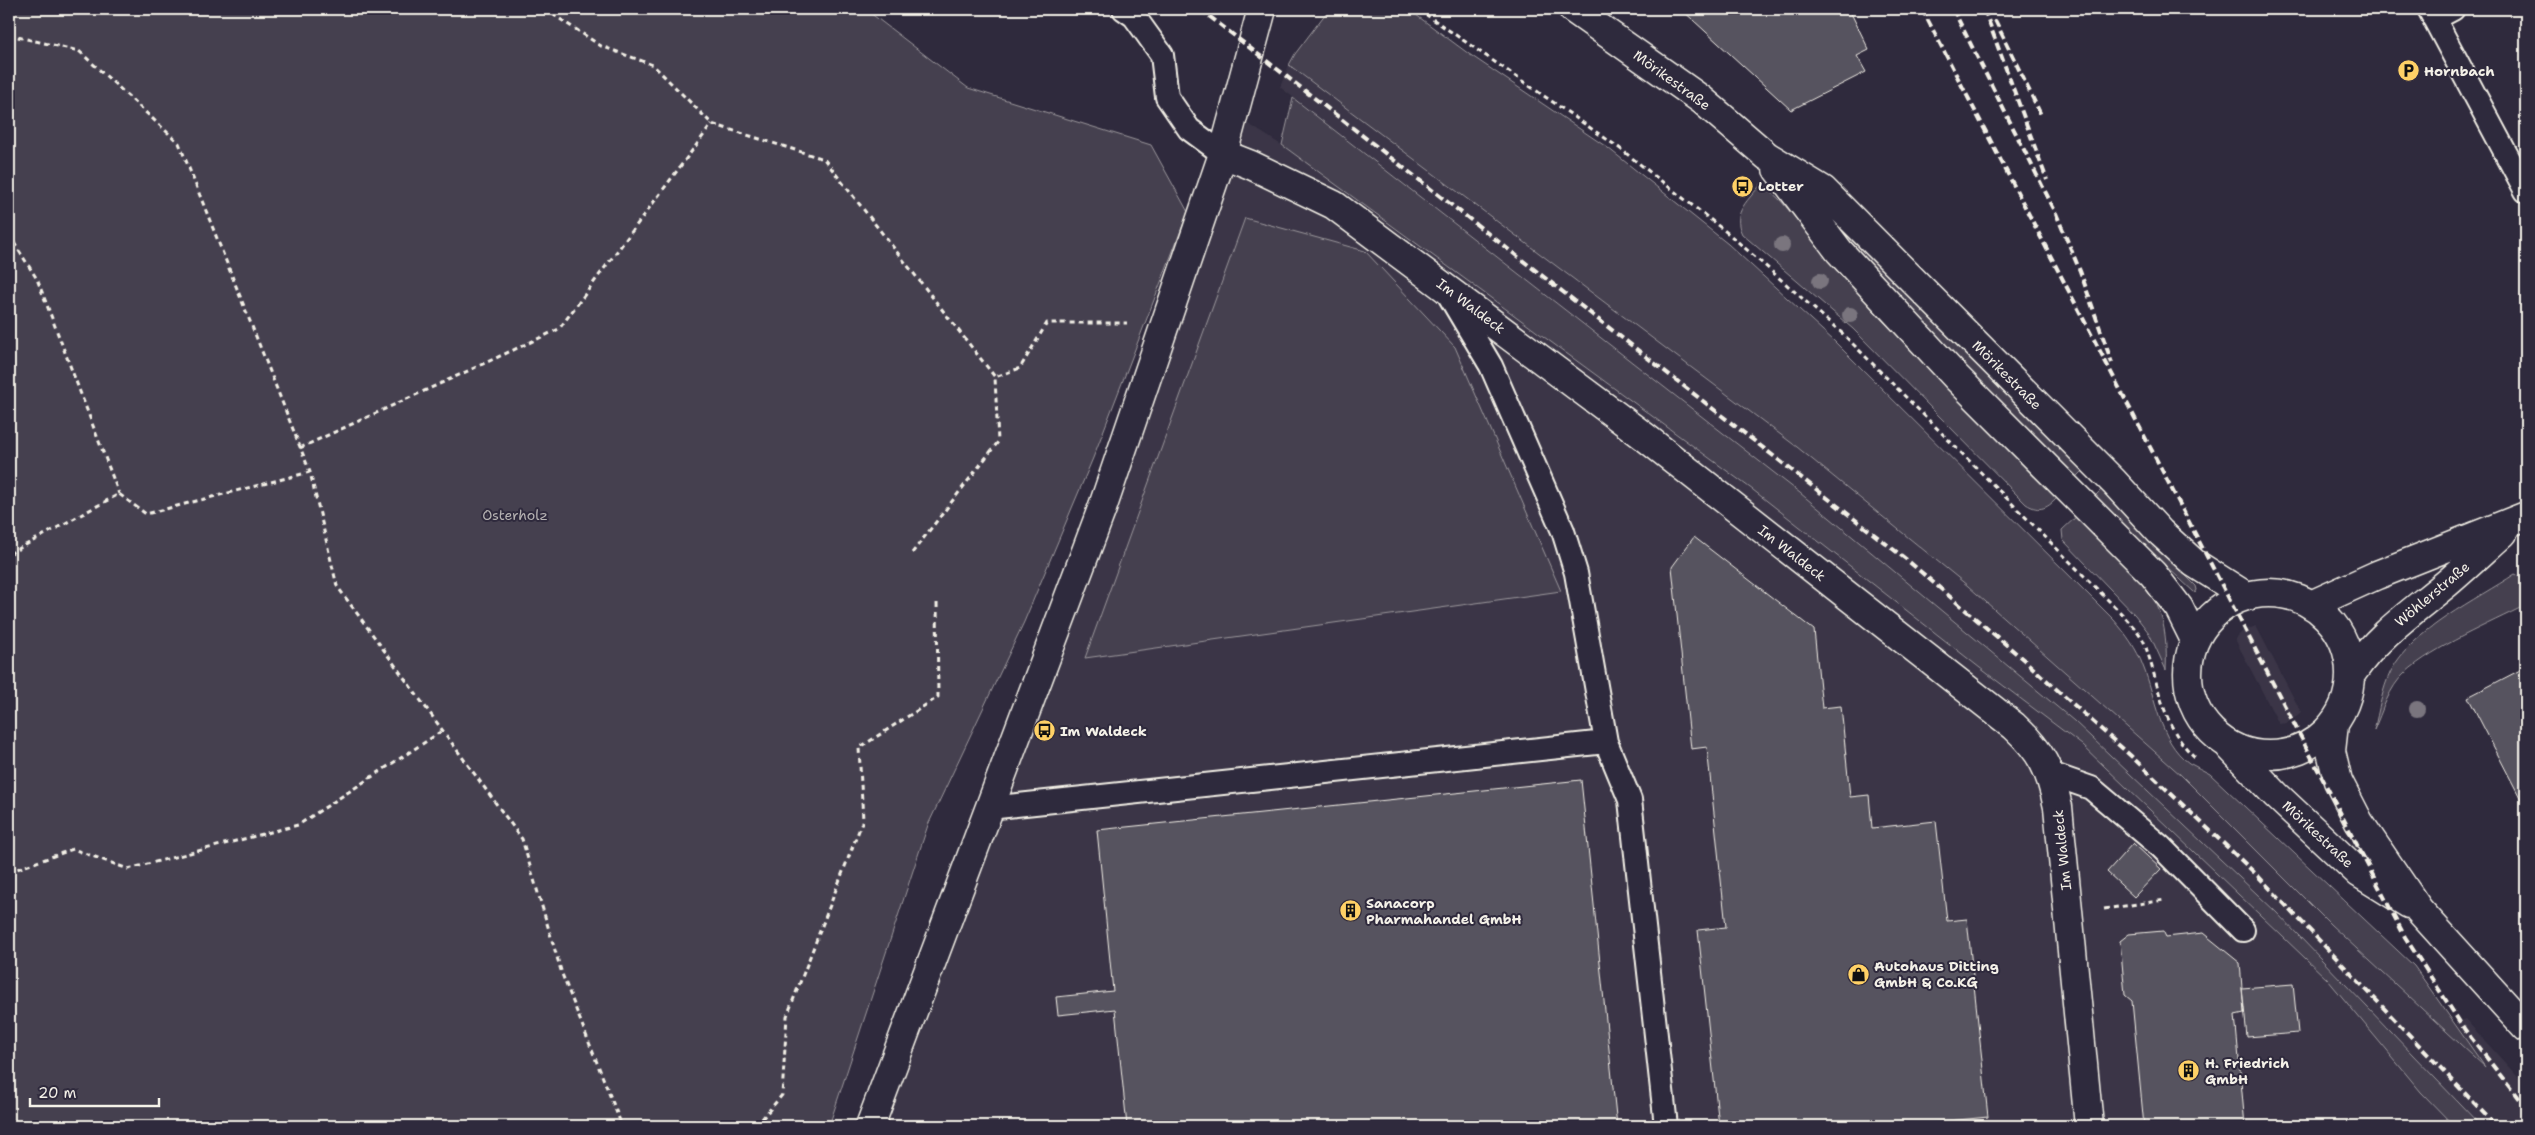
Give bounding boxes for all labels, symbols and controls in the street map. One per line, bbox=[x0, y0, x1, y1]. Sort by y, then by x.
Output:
street label: Mörikestraße bbox=[1630, 46, 1714, 114]
parking icon: Hornbach bbox=[2396, 59, 2420, 83]
place label: Hornbach bbox=[2424, 62, 2495, 80]
bus stop icon: Lotter bbox=[1730, 174, 1754, 198]
place label: Lotter bbox=[1758, 177, 1804, 195]
street label: Im Waldeck bbox=[1433, 274, 1509, 338]
street label: Mörikestraße bbox=[1968, 336, 2046, 414]
park label: Osterholz bbox=[482, 506, 548, 524]
street label: Im Waldeck bbox=[1754, 521, 1830, 585]
street label: Wöhlerstraße bbox=[2391, 557, 2473, 630]
bus stop icon: Im Waldeck bbox=[1032, 719, 1056, 743]
place label: Im Waldeck bbox=[1060, 722, 1147, 740]
street label: Mörikestraße bbox=[2279, 796, 2357, 872]
street label: Im Waldeck bbox=[2049, 809, 2075, 891]
place label: Sanacorp Pharmahandel GmbH bbox=[1366, 894, 1522, 928]
building icon: Sanacorp Pharmahandel GmbH bbox=[1338, 899, 1362, 923]
place label: Autohaus Ditting GmbH & Co.KG bbox=[1874, 957, 1999, 991]
shop icon: Autohaus Ditting GmbH & Co.KG bbox=[1846, 962, 1870, 986]
place label: H. Friedrich GmbH bbox=[2205, 1054, 2289, 1088]
building icon: H. Friedrich GmbH bbox=[2177, 1059, 2201, 1083]
scale bar bbox=[30, 1075, 159, 1107]
text: 20 m bbox=[38, 1083, 77, 1103]

